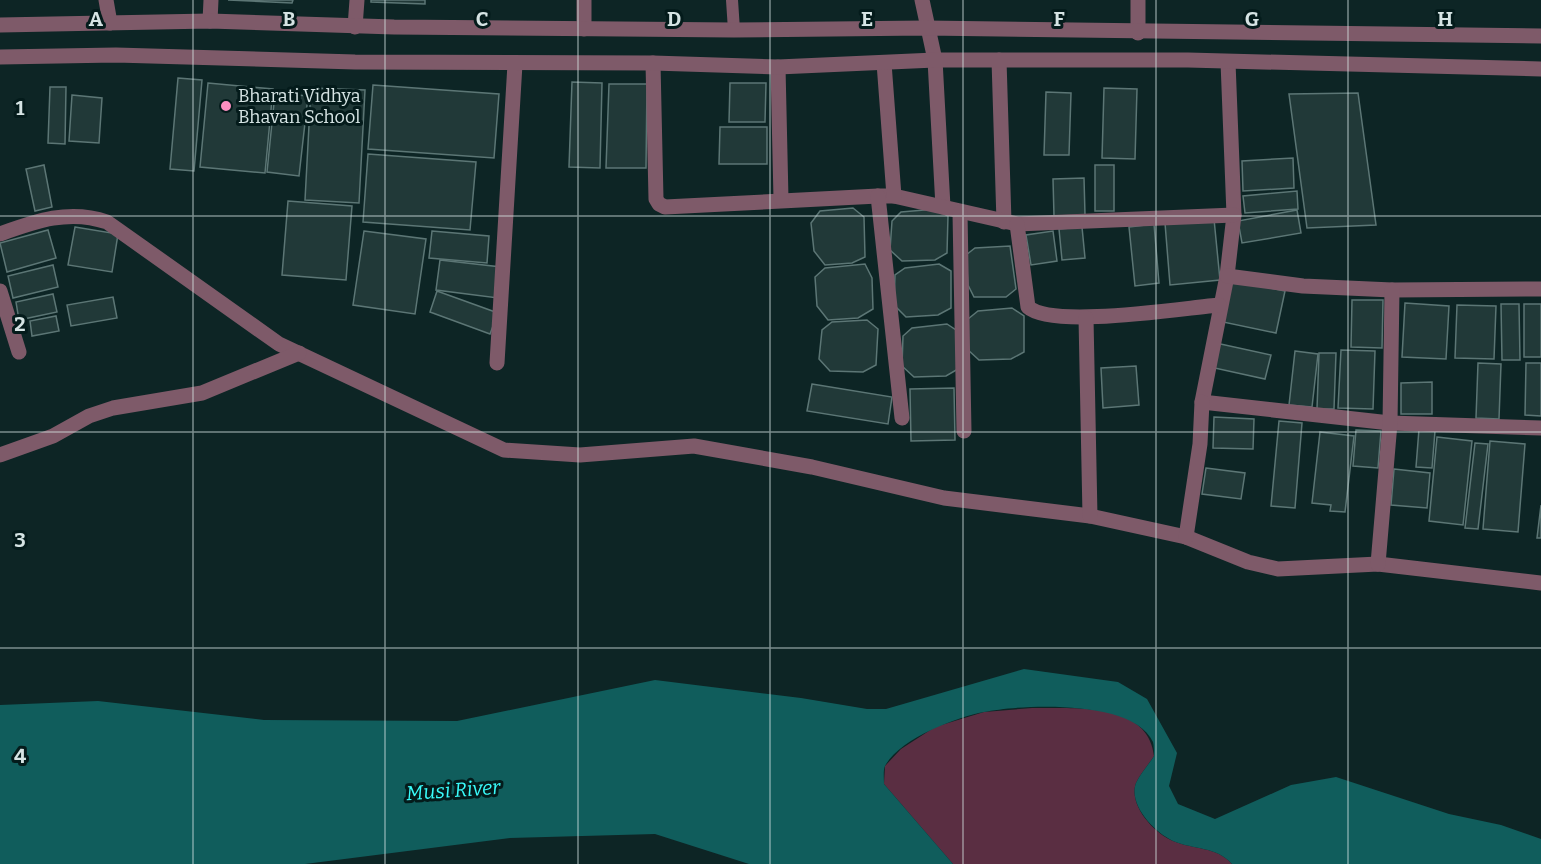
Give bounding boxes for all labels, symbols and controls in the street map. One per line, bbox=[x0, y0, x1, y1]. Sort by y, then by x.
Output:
text: A bbox=[89, 7, 104, 31]
text: B bbox=[283, 7, 296, 31]
text: C bbox=[476, 7, 488, 31]
text: D bbox=[667, 7, 681, 31]
text: E bbox=[861, 7, 873, 31]
text: F bbox=[1053, 7, 1065, 31]
text: G bbox=[1245, 7, 1259, 31]
text: H bbox=[1437, 7, 1453, 31]
place label: Bharati Vidhya Bhavan School bbox=[238, 85, 361, 128]
text: 1 bbox=[16, 96, 25, 120]
marker: Bharati Vidhya Bhavan School bbox=[219, 99, 233, 113]
text: 2 bbox=[14, 312, 26, 336]
text: 3 bbox=[14, 528, 26, 552]
text: 4 bbox=[14, 744, 26, 768]
water label: Musi River bbox=[405, 775, 502, 805]

